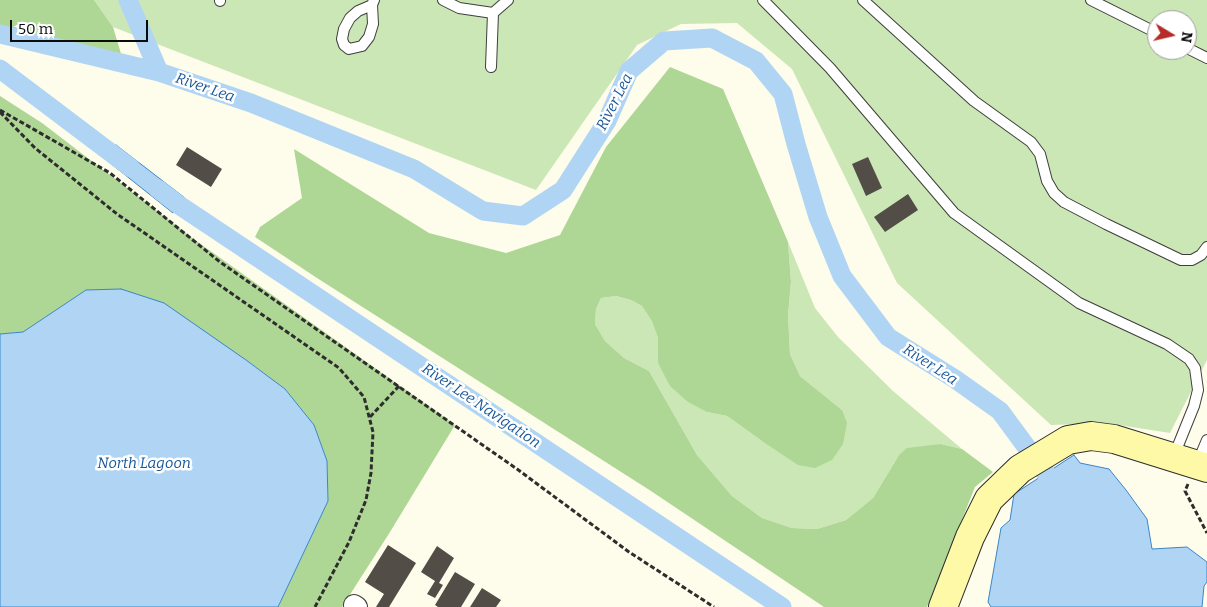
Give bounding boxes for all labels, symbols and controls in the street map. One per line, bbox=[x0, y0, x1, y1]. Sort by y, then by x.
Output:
scale bar bbox=[12, 10, 150, 42]
north arrow bbox=[1147, 10, 1197, 60]
text: 50 m bbox=[18, 20, 53, 38]
text: N bbox=[1177, 31, 1196, 44]
water label: River Lea bbox=[173, 70, 237, 106]
water label: River Lea bbox=[593, 71, 637, 133]
water label: River Lea bbox=[899, 341, 961, 389]
water label: River Lee Navigation bbox=[418, 360, 544, 452]
water label: North Lagoon bbox=[97, 455, 191, 473]

